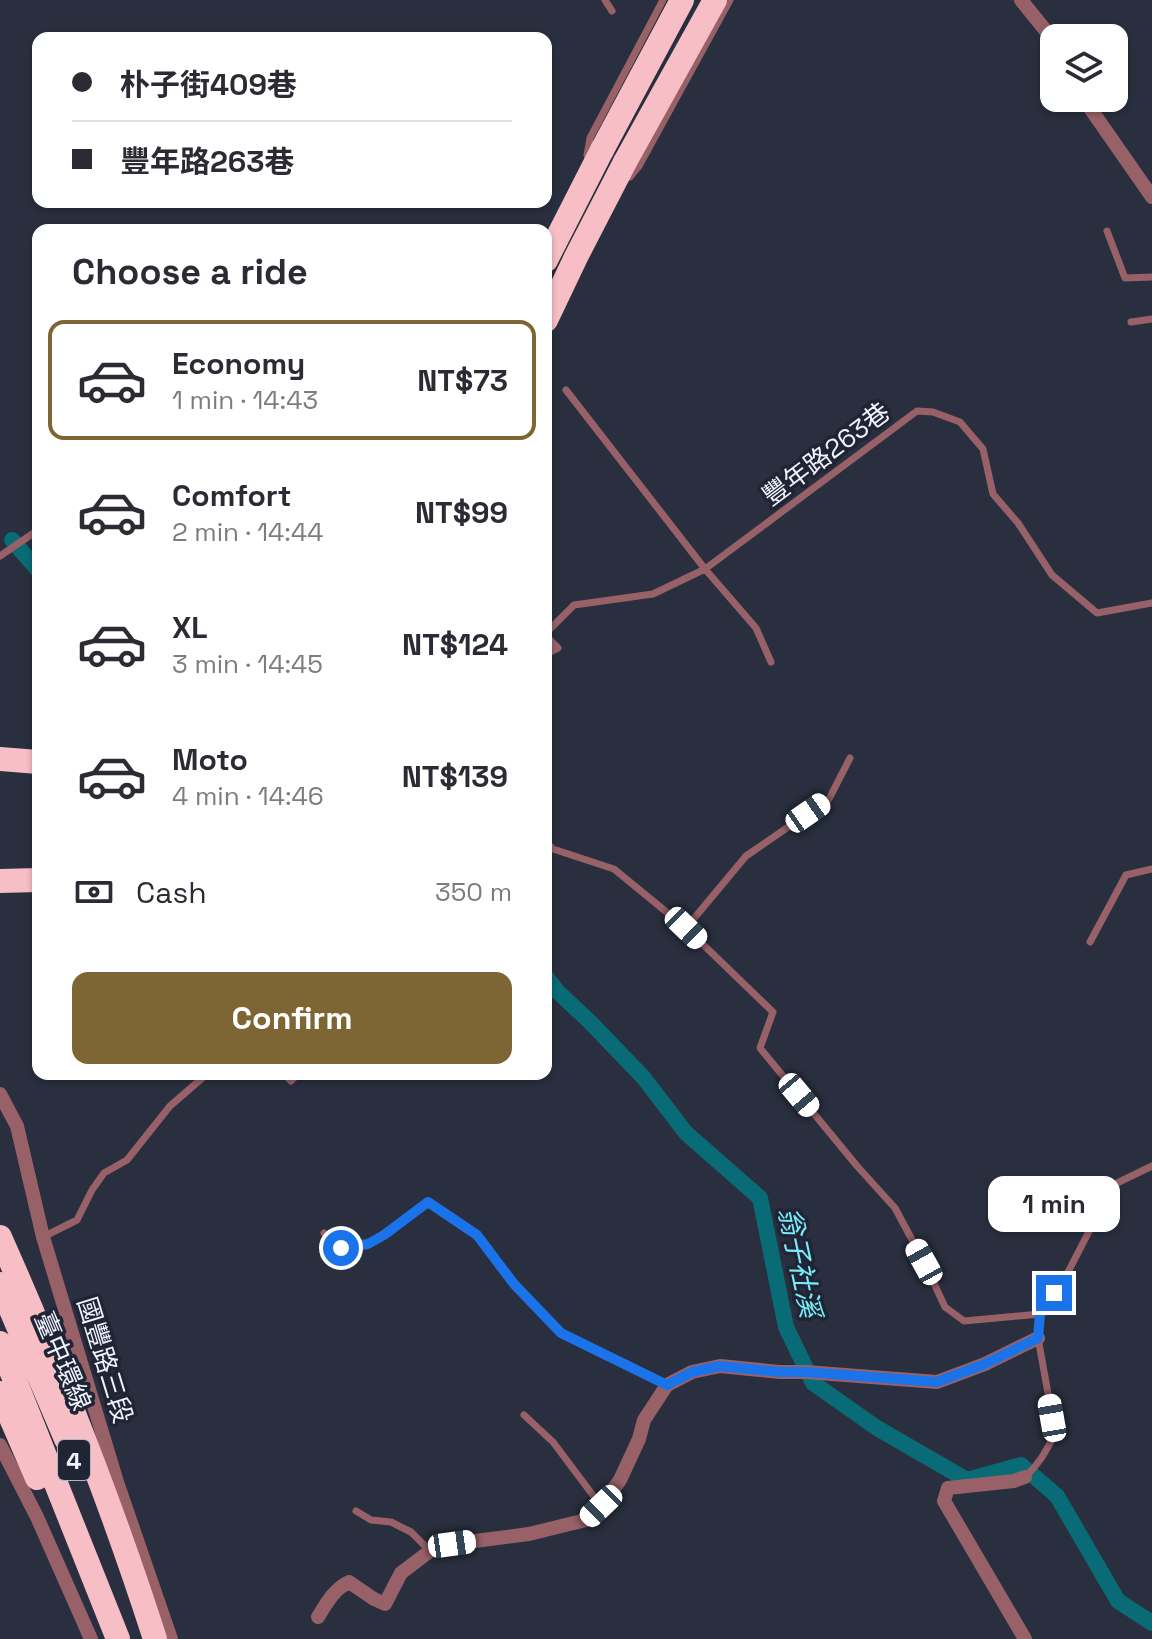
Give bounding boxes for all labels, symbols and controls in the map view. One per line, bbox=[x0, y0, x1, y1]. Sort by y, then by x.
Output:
map controls bbox=[1040, 24, 1128, 112]
button: layers bbox=[1040, 24, 1128, 112]
text: 朴子街409巷 bbox=[120, 65, 297, 104]
text: 豐年路263巷 bbox=[120, 142, 295, 181]
text: Choose a ride bbox=[72, 249, 308, 295]
icon: car bbox=[76, 344, 148, 416]
text: Economy bbox=[172, 344, 305, 383]
text: NT$73 bbox=[417, 361, 508, 400]
text: 1 min · 14:43 bbox=[172, 383, 318, 417]
street label: 豐年路263巷 bbox=[755, 395, 897, 513]
icon: car bbox=[76, 476, 148, 548]
text: Comfort bbox=[172, 476, 291, 515]
text: NT$99 bbox=[415, 493, 508, 532]
text: 2 min · 14:44 bbox=[172, 515, 323, 549]
icon: car bbox=[76, 608, 148, 680]
text: XL bbox=[172, 608, 208, 647]
text: NT$124 bbox=[402, 625, 508, 664]
text: 3 min · 14:45 bbox=[172, 647, 323, 681]
icon: car bbox=[76, 740, 148, 812]
text: Moto bbox=[172, 740, 248, 779]
text: NT$139 bbox=[402, 757, 508, 796]
text: 4 min · 14:46 bbox=[172, 779, 324, 813]
car bbox=[781, 789, 835, 837]
icon: cash bbox=[72, 870, 116, 914]
text: Cash bbox=[136, 873, 207, 912]
text: 350 m bbox=[435, 875, 512, 909]
car bbox=[660, 903, 712, 953]
button: Confirm bbox=[72, 972, 512, 1064]
car bbox=[774, 1069, 824, 1121]
callout: 1 min bbox=[988, 1177, 1120, 1233]
text: 1 min bbox=[1022, 1187, 1086, 1221]
water label: 翁子社溪 bbox=[771, 1203, 830, 1324]
route start bbox=[323, 1230, 359, 1266]
car bbox=[902, 1235, 946, 1289]
route end bbox=[1036, 1275, 1072, 1311]
street label: 國豐路三段 bbox=[70, 1293, 140, 1427]
street label: 臺中環線 bbox=[27, 1306, 99, 1416]
car bbox=[1036, 1392, 1068, 1444]
road number: 4 bbox=[58, 1440, 90, 1480]
car bbox=[575, 1481, 627, 1531]
car bbox=[427, 1529, 477, 1559]

